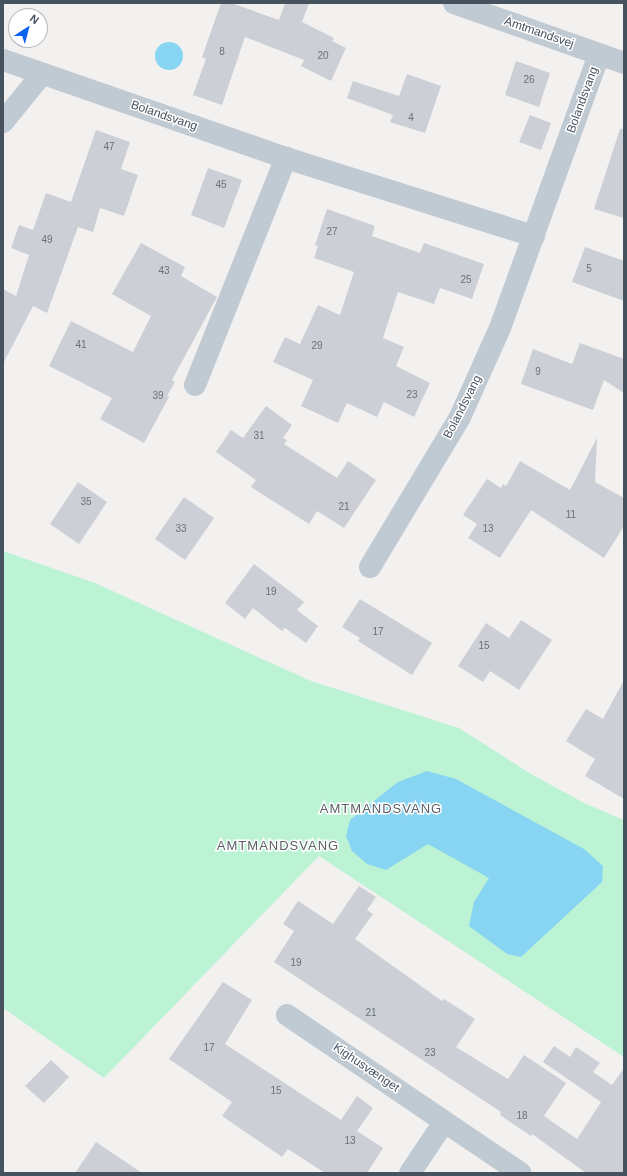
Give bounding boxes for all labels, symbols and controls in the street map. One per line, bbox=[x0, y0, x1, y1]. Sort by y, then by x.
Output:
north arrow bbox=[8, 8, 48, 48]
text: N bbox=[28, 12, 41, 26]
street label: Amtmandsvej bbox=[502, 14, 576, 52]
house number: 8 bbox=[219, 46, 225, 58]
house number: 20 bbox=[317, 50, 329, 62]
street label: Bolandsvang bbox=[564, 65, 602, 135]
house number: 26 bbox=[523, 74, 535, 86]
street label: Bolandsvang bbox=[129, 98, 199, 134]
house number: 4 bbox=[408, 112, 414, 124]
house number: 47 bbox=[103, 141, 115, 153]
house number: 45 bbox=[215, 179, 227, 191]
house number: 27 bbox=[326, 226, 338, 238]
house number: 49 bbox=[41, 234, 53, 246]
house number: 5 bbox=[586, 263, 592, 275]
house number: 43 bbox=[158, 265, 170, 277]
house number: 25 bbox=[460, 274, 472, 286]
house number: 41 bbox=[75, 339, 87, 351]
house number: 29 bbox=[311, 340, 323, 352]
house number: 9 bbox=[535, 366, 541, 378]
street label: Bolandsvang bbox=[441, 373, 485, 441]
house number: 23 bbox=[406, 389, 418, 401]
house number: 39 bbox=[152, 390, 164, 402]
house number: 31 bbox=[253, 430, 265, 442]
house number: 35 bbox=[80, 496, 92, 508]
house number: 21 bbox=[338, 501, 350, 513]
house number: 11 bbox=[566, 509, 576, 521]
house number: 33 bbox=[175, 523, 187, 535]
house number: 13 bbox=[482, 523, 494, 535]
house number: 19 bbox=[265, 586, 277, 598]
house number: 17 bbox=[372, 626, 384, 638]
house number: 15 bbox=[478, 640, 490, 652]
district label: AMTMANDSVANG bbox=[320, 801, 442, 817]
district label: AMTMANDSVANG bbox=[217, 838, 339, 854]
house number: 19 bbox=[290, 957, 302, 969]
house number: 21 bbox=[365, 1007, 377, 1019]
street label: Kighusvænget bbox=[330, 1041, 402, 1095]
house number: 17 bbox=[203, 1042, 215, 1054]
house number: 23 bbox=[424, 1047, 436, 1059]
house number: 15 bbox=[270, 1085, 282, 1097]
house number: 18 bbox=[516, 1110, 528, 1122]
house number: 13 bbox=[344, 1135, 356, 1147]

